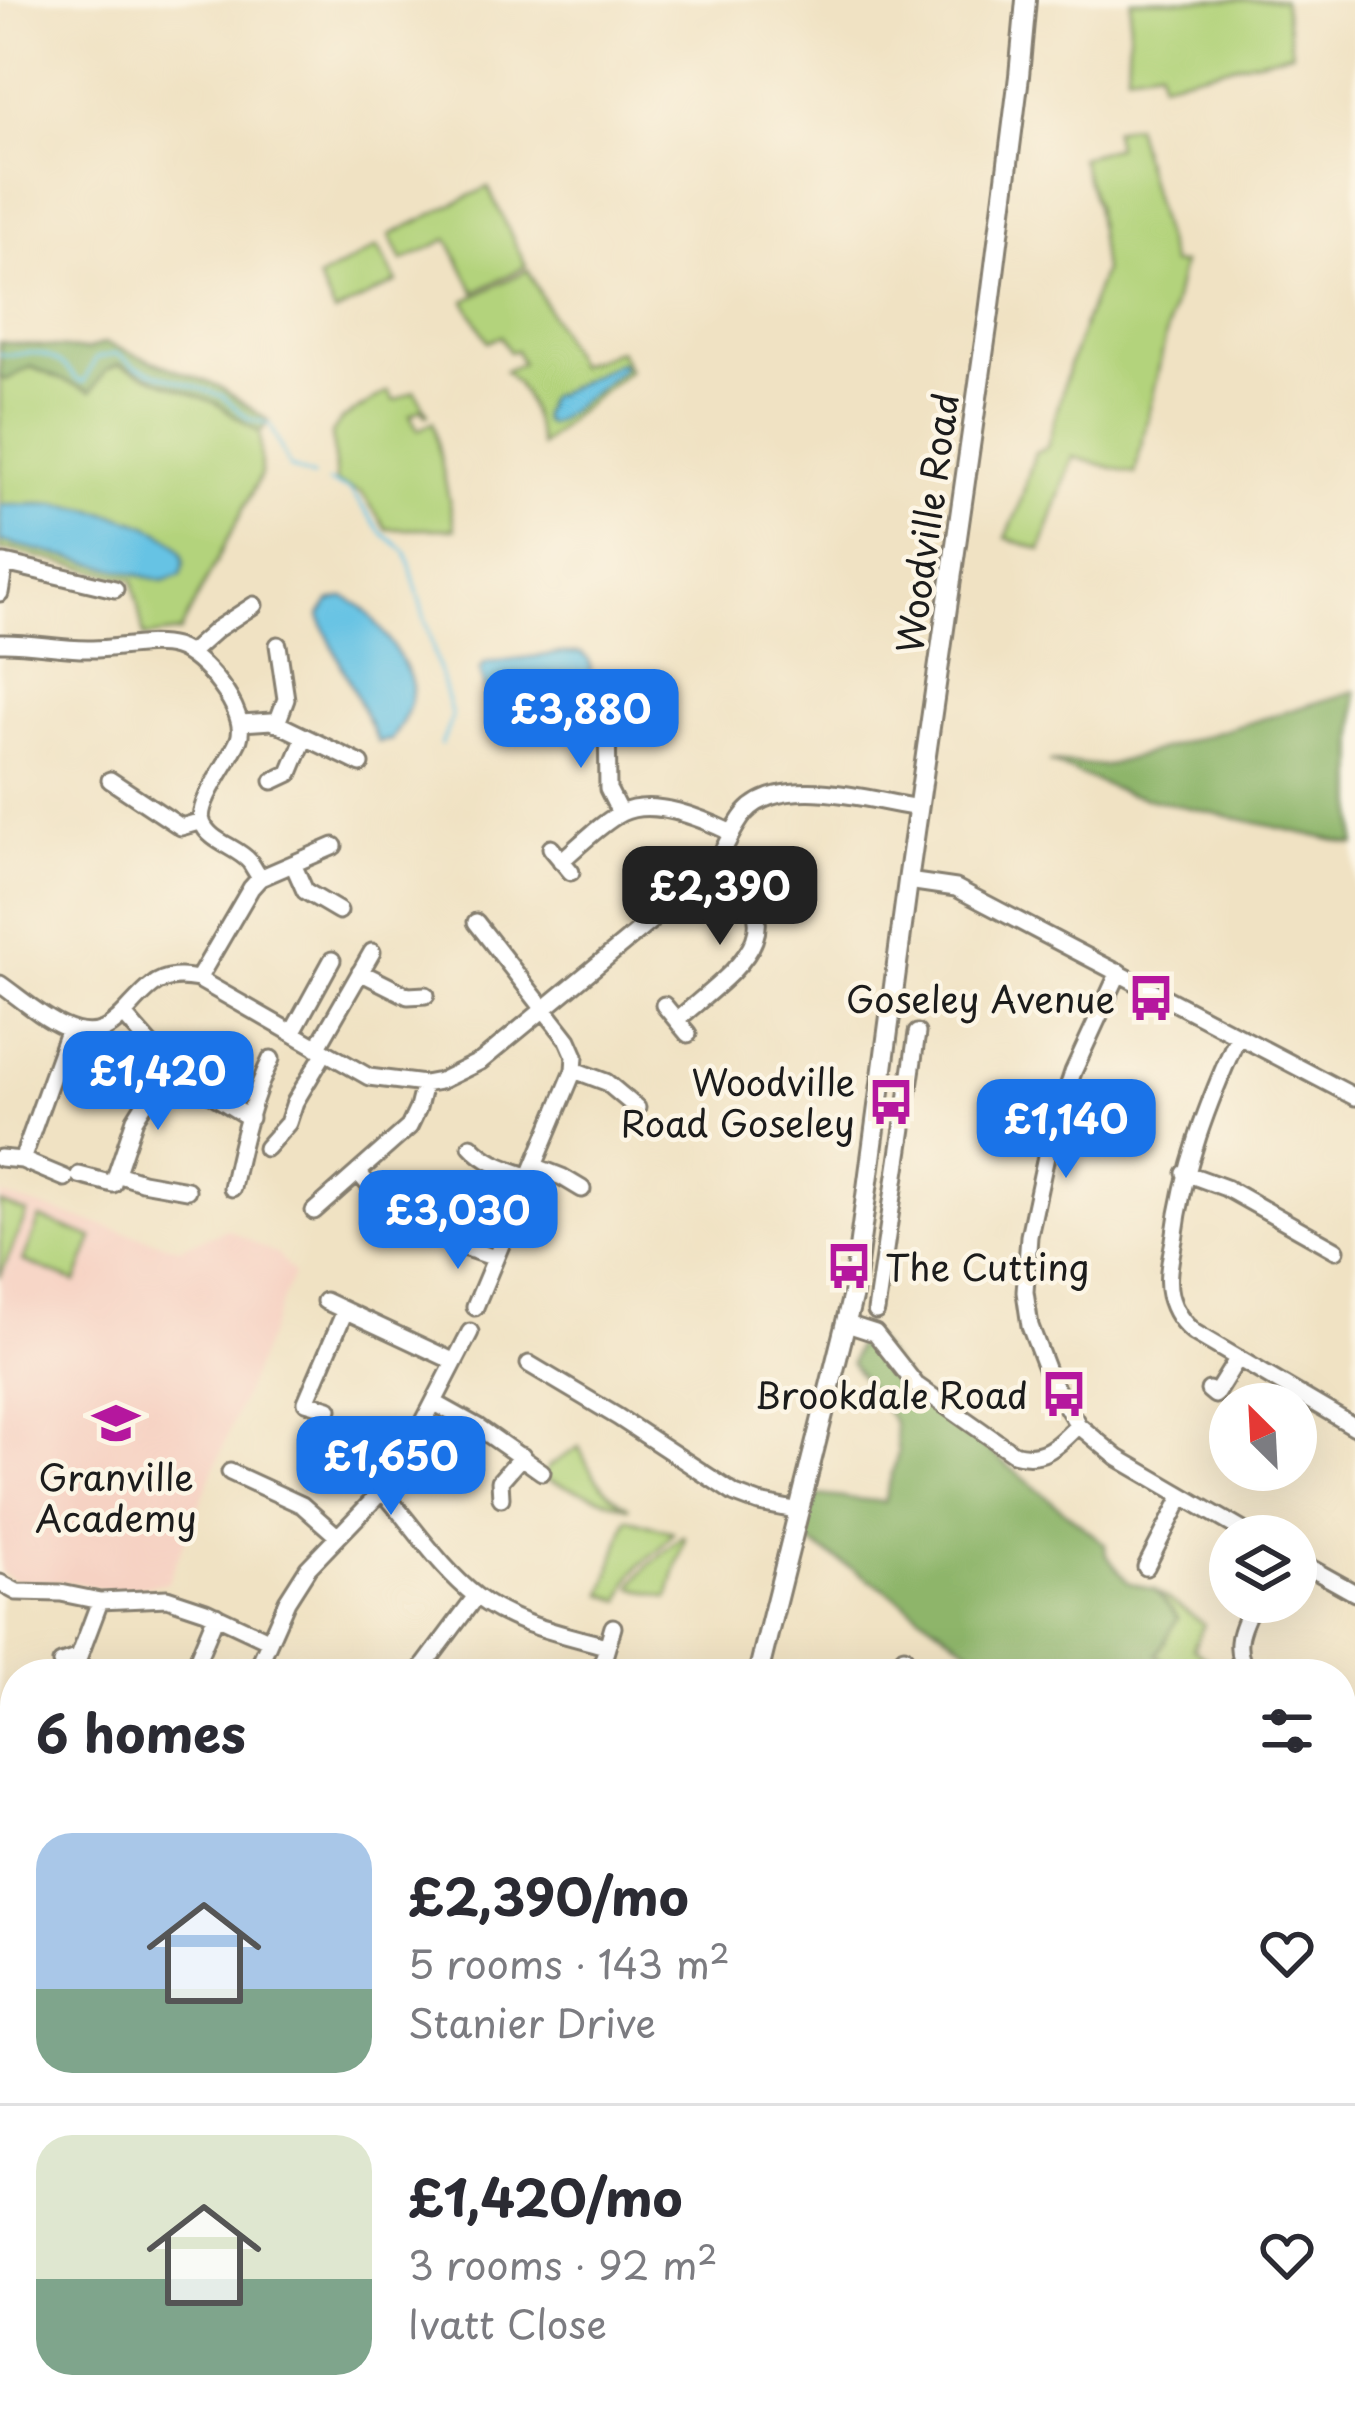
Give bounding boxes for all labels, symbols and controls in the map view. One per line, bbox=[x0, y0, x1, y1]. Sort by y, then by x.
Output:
street label: Woodville Road bbox=[881, 389, 971, 657]
pin: £3,880 bbox=[483, 669, 679, 771]
text: £3,880 bbox=[511, 678, 651, 737]
pin: £2,390 bbox=[622, 846, 818, 948]
text: £2,390 bbox=[649, 855, 791, 914]
place label: Goseley Avenue bbox=[846, 971, 1115, 1025]
bus stop icon: Goseley Avenue bbox=[1126, 973, 1176, 1023]
pin: £1,420 bbox=[60, 1031, 256, 1133]
text: £1,420 bbox=[90, 1040, 226, 1099]
place label: Woodville Road Goseley bbox=[621, 1054, 855, 1149]
bus stop icon: Woodville Road Goseley bbox=[866, 1077, 916, 1127]
pin: £1,140 bbox=[968, 1079, 1164, 1181]
text: £1,140 bbox=[1004, 1088, 1128, 1147]
pin: £3,030 bbox=[360, 1170, 556, 1272]
text: £3,030 bbox=[386, 1179, 530, 1238]
place label: The Cutting bbox=[885, 1239, 1090, 1293]
bus stop icon: The Cutting bbox=[824, 1241, 874, 1291]
place label: Brookdale Road bbox=[754, 1367, 1028, 1421]
bus stop icon: Brookdale Road bbox=[1039, 1369, 1089, 1419]
north arrow bbox=[1209, 1383, 1317, 1491]
map controls bbox=[1209, 1383, 1317, 1623]
school or university icon: Granville Academy bbox=[91, 1398, 141, 1448]
pin: £1,650 bbox=[293, 1416, 489, 1518]
text: £1,650 bbox=[323, 1425, 459, 1484]
place label: Granville Academy bbox=[35, 1449, 197, 1544]
button: layers bbox=[1209, 1515, 1317, 1623]
text: 6 homes bbox=[36, 1693, 246, 1770]
icon: filters bbox=[1254, 1698, 1320, 1764]
text: £2,390/mo bbox=[408, 1856, 689, 1933]
icon: home bbox=[132, 1881, 276, 2025]
icon: heart bbox=[1254, 1920, 1320, 1986]
text: 5 rooms · 143 m² bbox=[408, 1933, 730, 1992]
text: Stanier Drive bbox=[408, 1992, 656, 2051]
text: £1,420/mo bbox=[408, 2157, 683, 2234]
icon: home bbox=[132, 2183, 276, 2327]
icon: heart bbox=[1254, 2222, 1320, 2288]
text: 3 rooms · 92 m² bbox=[408, 2234, 718, 2293]
text: Ivatt Close bbox=[408, 2293, 607, 2352]

